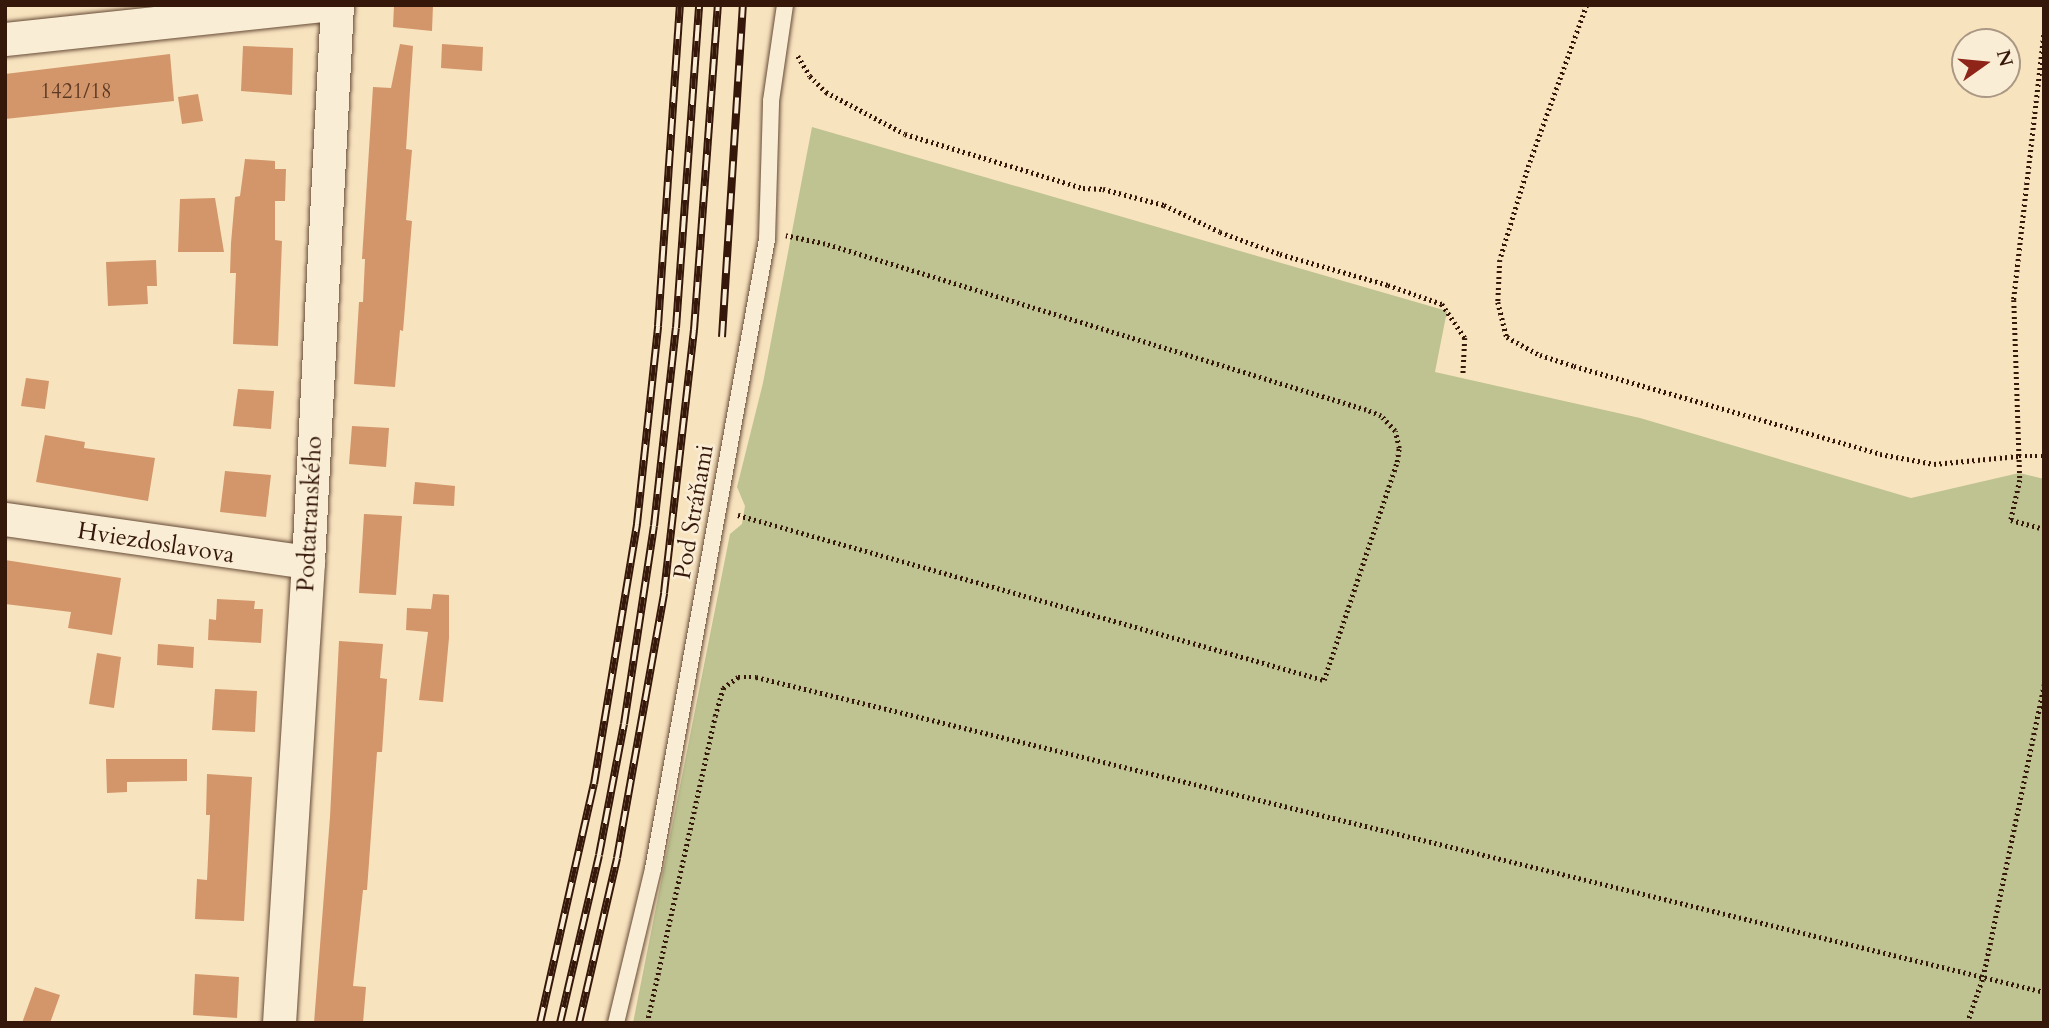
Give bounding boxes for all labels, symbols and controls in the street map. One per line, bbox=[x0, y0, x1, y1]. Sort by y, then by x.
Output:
north arrow bbox=[1951, 28, 2021, 98]
text: N bbox=[1990, 47, 2019, 69]
house number: 1421/18 bbox=[40, 79, 112, 105]
street label: Podtatranského bbox=[292, 435, 328, 593]
street label: Pod Stráňami bbox=[668, 442, 720, 582]
street label: Hviezdoslavova bbox=[75, 516, 237, 570]

